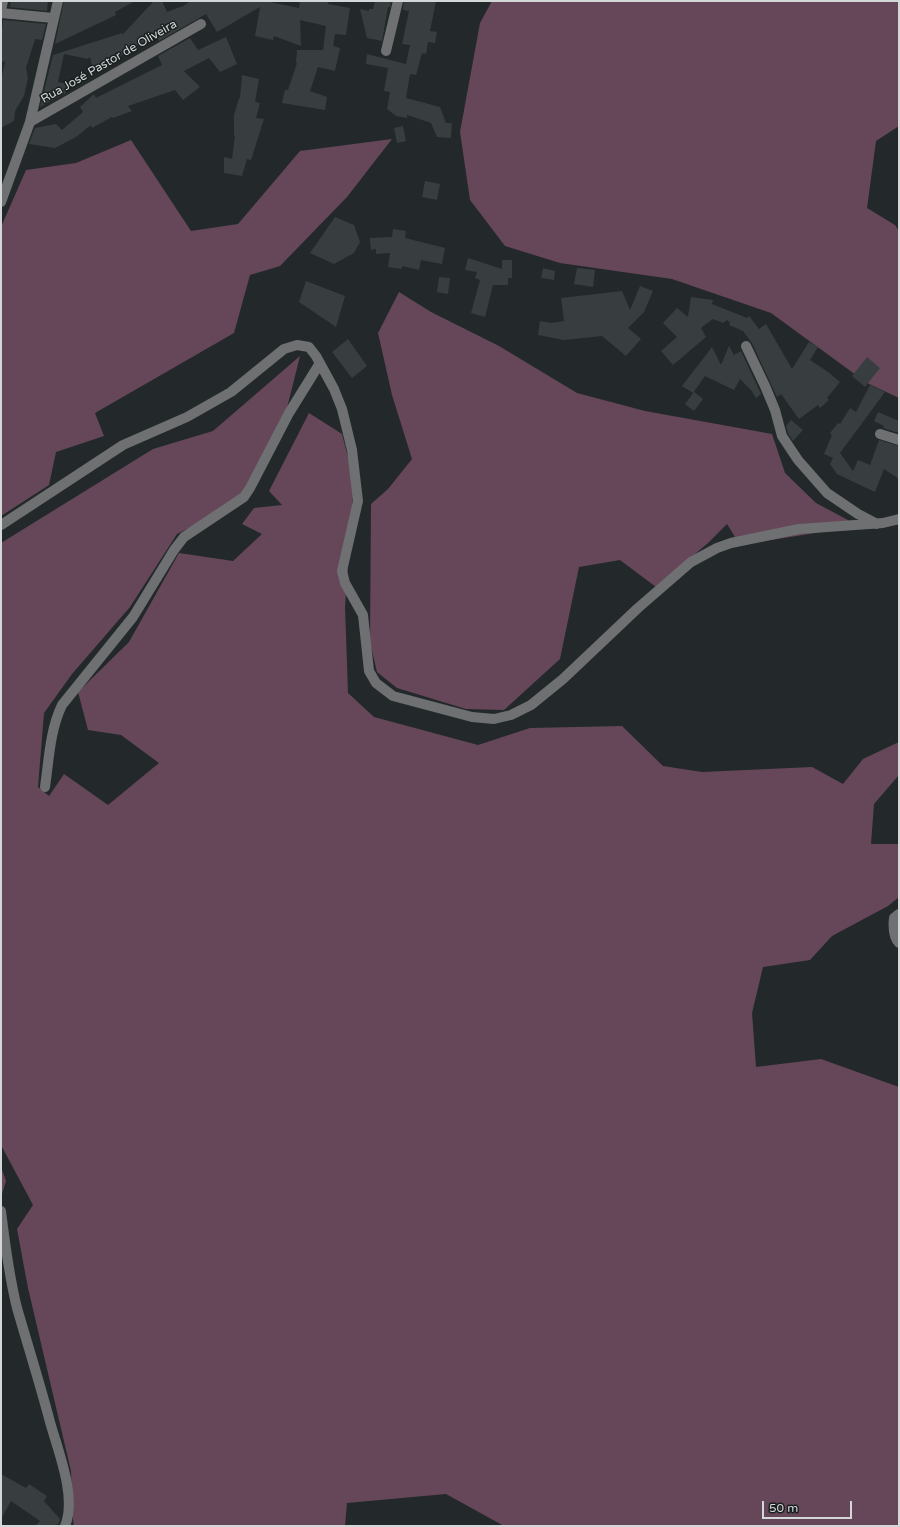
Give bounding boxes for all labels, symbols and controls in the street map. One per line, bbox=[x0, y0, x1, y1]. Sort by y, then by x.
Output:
street label: Rua José Pastor de Oliveira bbox=[39, 17, 179, 107]
scale bar bbox=[764, 1493, 854, 1519]
text: 50 m bbox=[769, 1501, 798, 1515]

